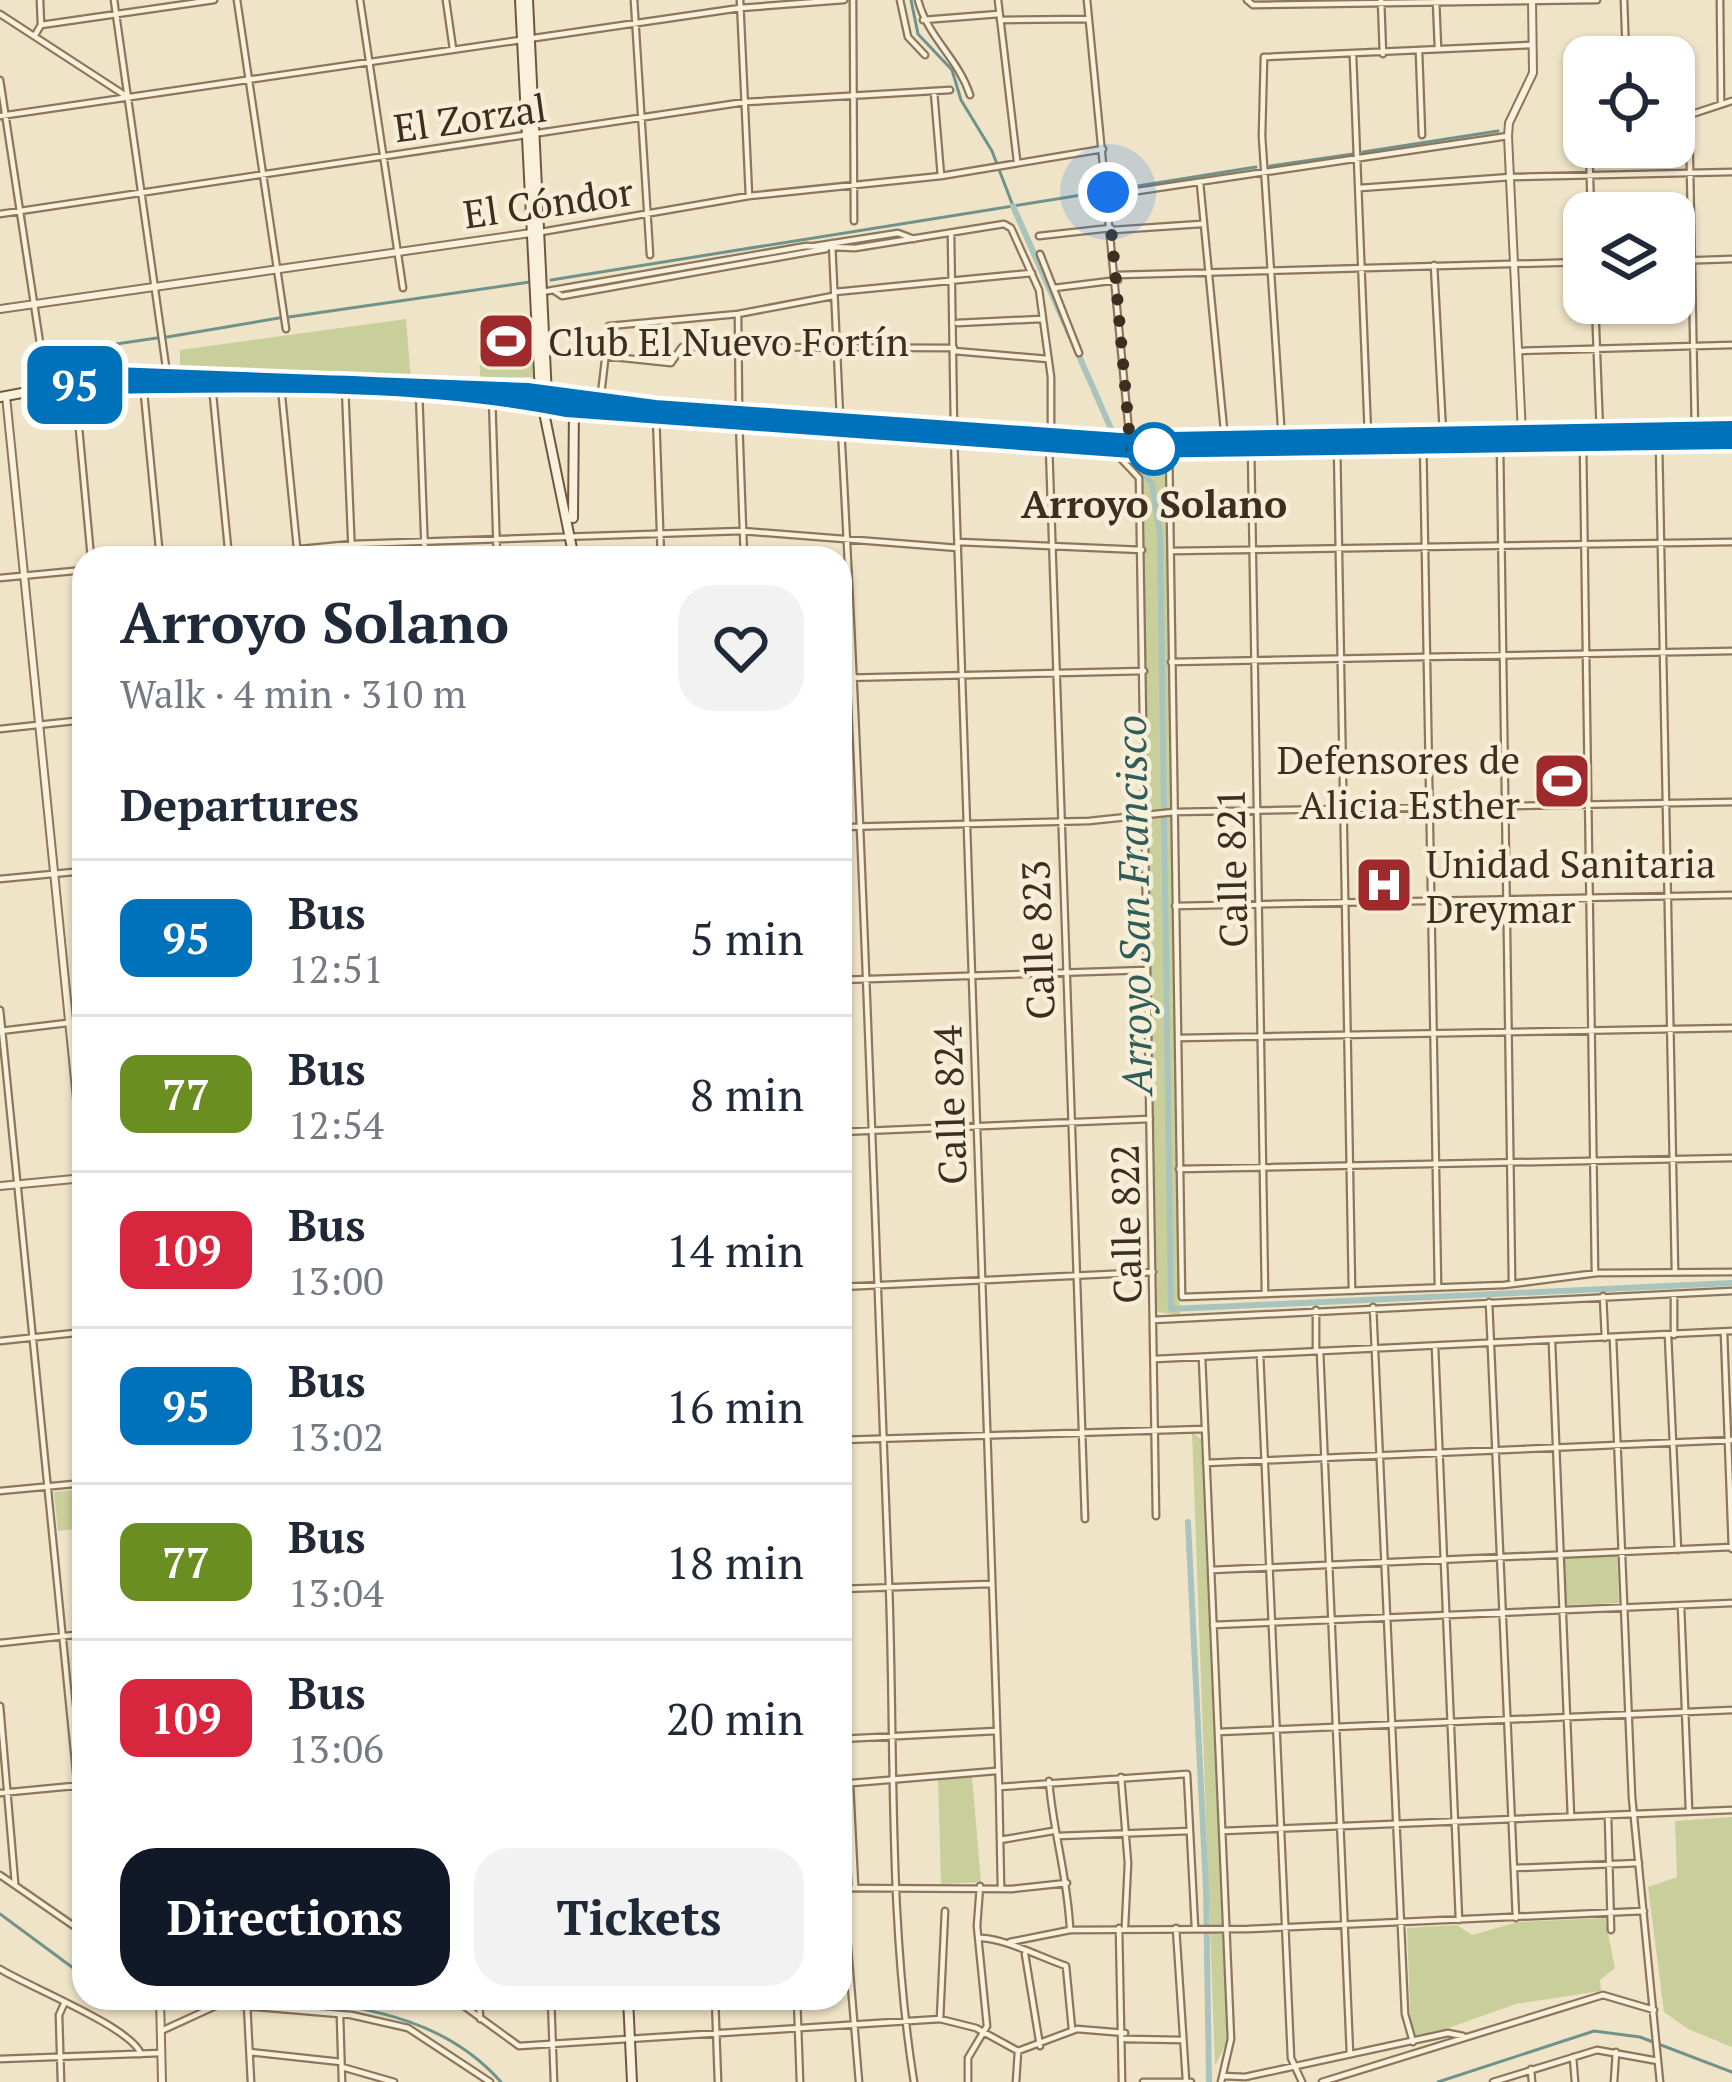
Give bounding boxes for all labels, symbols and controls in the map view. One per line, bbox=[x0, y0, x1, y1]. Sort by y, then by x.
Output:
map controls bbox=[1563, 36, 1695, 324]
button: locate bbox=[1563, 36, 1695, 168]
street label: El Zorzal bbox=[390, 81, 550, 153]
your location bbox=[1078, 162, 1138, 222]
street label: El Cóndor bbox=[460, 164, 636, 240]
button: layers bbox=[1563, 192, 1695, 324]
sports icon: Club El Nuevo Fortín bbox=[475, 310, 537, 372]
place label: Club El Nuevo Fortín bbox=[548, 315, 909, 367]
line badge: 95 bbox=[21, 346, 129, 424]
text: 95 bbox=[51, 357, 99, 413]
marker: Arroyo Solano bbox=[1129, 424, 1179, 474]
place label: Arroyo Solano bbox=[1021, 477, 1287, 529]
text: Arroyo Solano bbox=[120, 584, 509, 659]
button: heart bbox=[678, 585, 804, 711]
text: Walk · 4 min · 310 m bbox=[120, 667, 466, 719]
water label: Arroyo San Francisco bbox=[1102, 714, 1164, 1099]
place label: Defensores de Alicia Esther bbox=[1277, 733, 1520, 830]
sports icon: Defensores de Alicia Esther bbox=[1531, 750, 1593, 812]
text: Departures bbox=[120, 774, 359, 834]
street label: Calle 821 bbox=[1204, 788, 1258, 948]
place label: Unidad Sanitaria Dreymar bbox=[1426, 837, 1716, 934]
hospital icon: Unidad Sanitaria Dreymar bbox=[1353, 854, 1415, 916]
street label: Calle 823 bbox=[1008, 859, 1066, 1021]
text: Bus bbox=[288, 882, 366, 942]
text: 5 min bbox=[690, 908, 804, 968]
text: 95 bbox=[162, 910, 210, 966]
text: 12:51 bbox=[288, 942, 384, 994]
street label: Calle 824 bbox=[920, 1024, 978, 1186]
text: Bus bbox=[288, 1038, 366, 1098]
text: 8 min bbox=[690, 1064, 804, 1124]
text: 77 bbox=[162, 1066, 210, 1122]
text: 12:54 bbox=[288, 1098, 384, 1150]
street label: Calle 822 bbox=[1098, 1144, 1152, 1304]
text: Bus bbox=[288, 1194, 366, 1254]
text: 14 min bbox=[666, 1220, 804, 1280]
text: 109 bbox=[150, 1222, 222, 1278]
text: 13:00 bbox=[288, 1254, 384, 1306]
text: Bus bbox=[288, 1350, 366, 1410]
text: 16 min bbox=[666, 1376, 804, 1436]
text: 95 bbox=[162, 1378, 210, 1434]
text: 13:02 bbox=[288, 1410, 384, 1462]
text: Bus bbox=[288, 1506, 366, 1566]
text: 18 min bbox=[666, 1532, 804, 1592]
text: 77 bbox=[162, 1534, 210, 1590]
text: 13:04 bbox=[288, 1566, 384, 1618]
text: Bus bbox=[288, 1662, 366, 1722]
text: 20 min bbox=[666, 1688, 804, 1748]
text: 109 bbox=[150, 1690, 222, 1746]
text: 13:06 bbox=[288, 1722, 384, 1774]
button: Directions bbox=[120, 1848, 450, 1986]
button: Tickets bbox=[474, 1848, 804, 1986]

